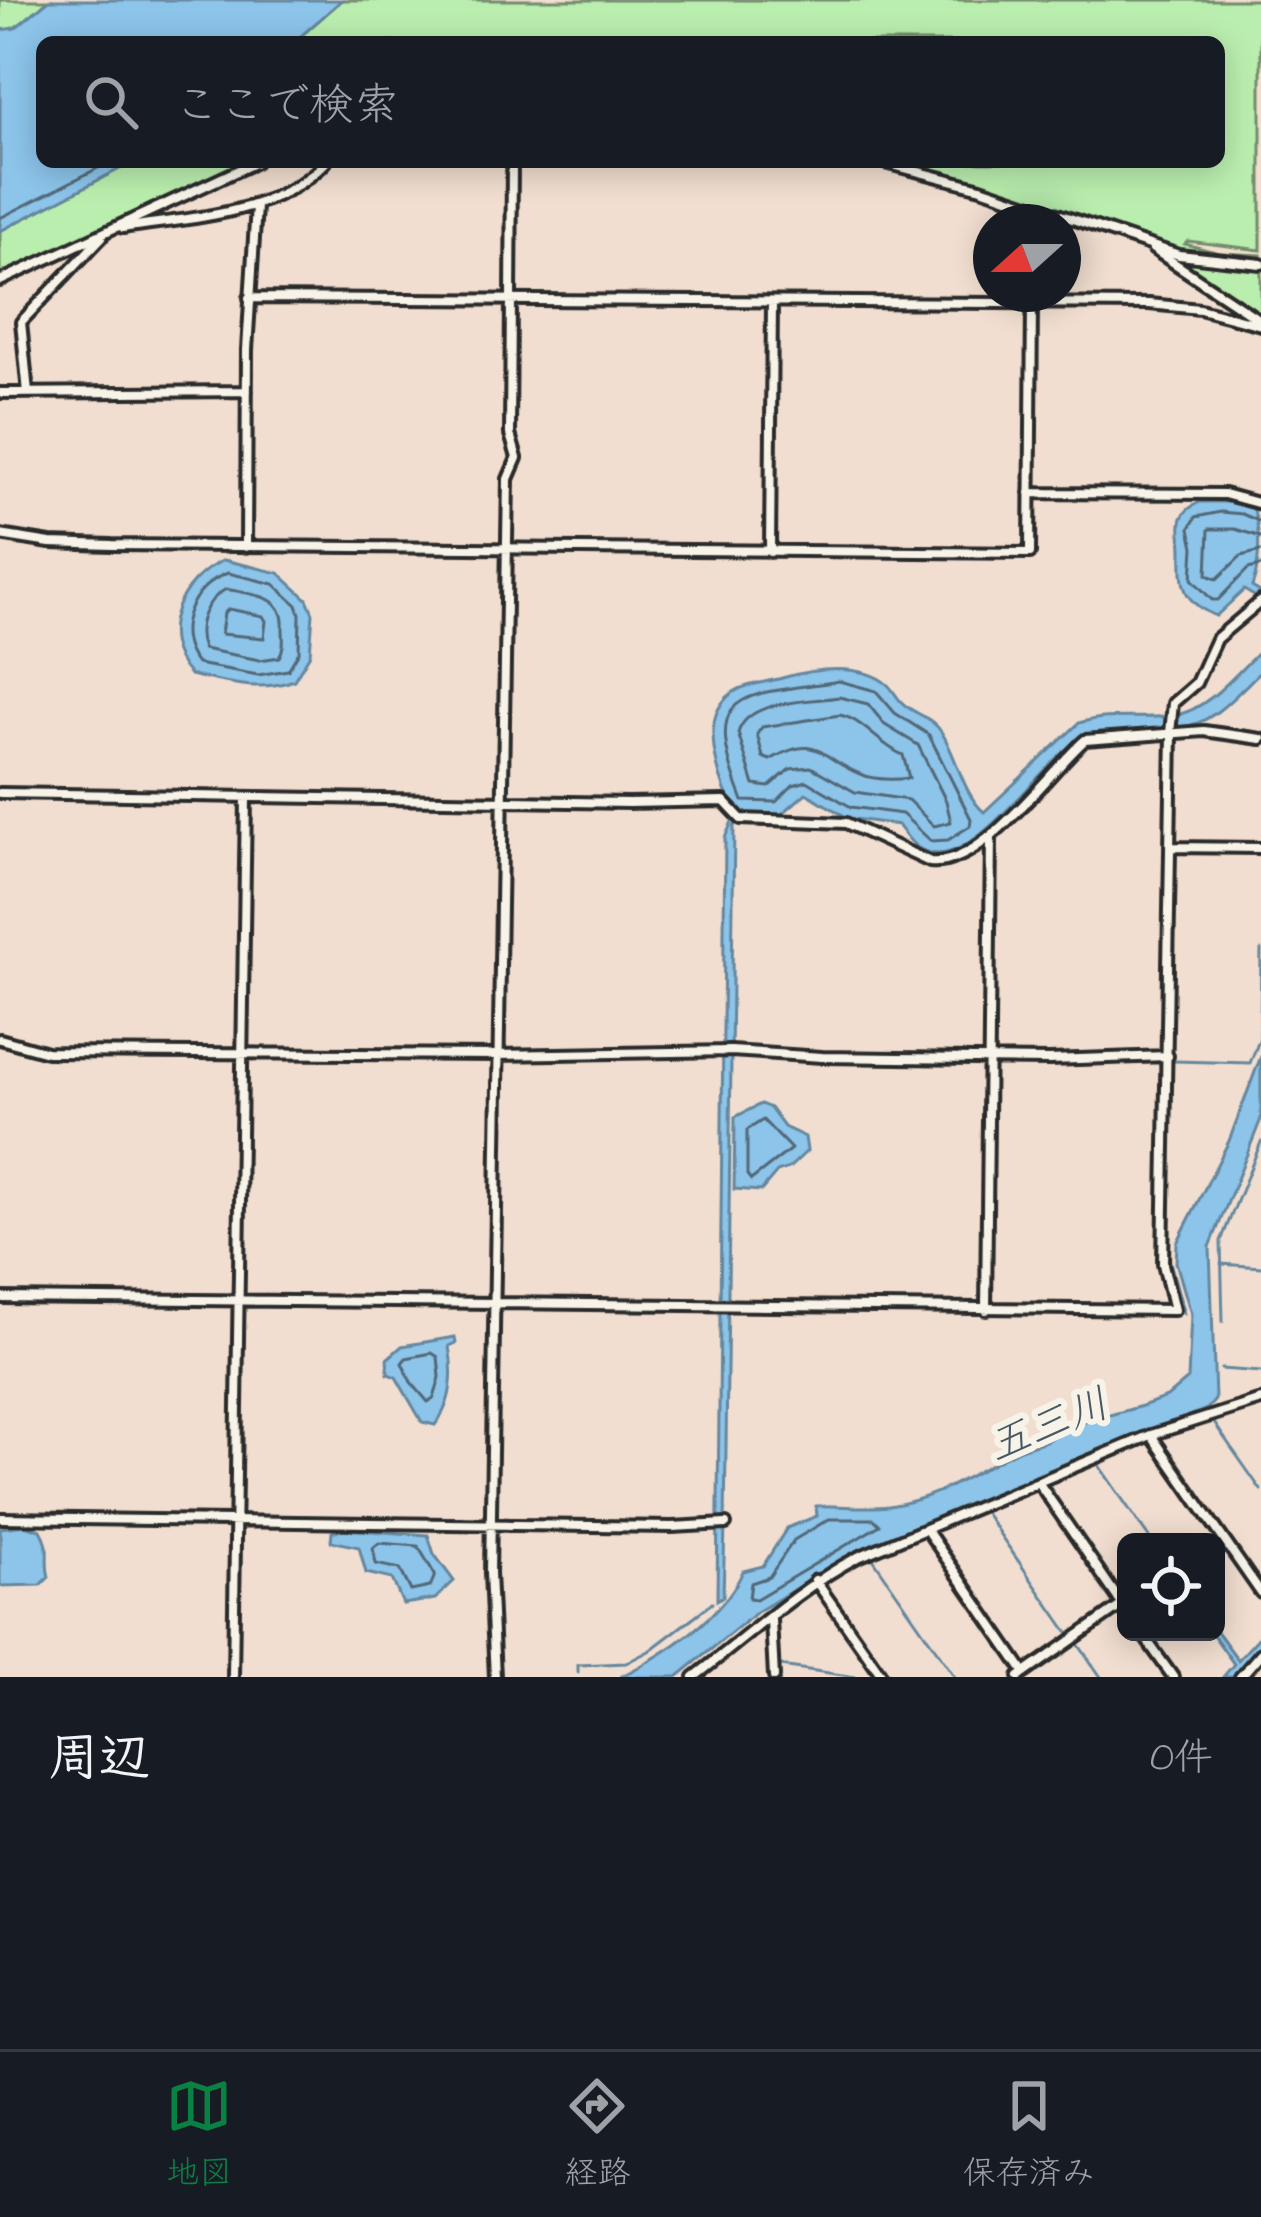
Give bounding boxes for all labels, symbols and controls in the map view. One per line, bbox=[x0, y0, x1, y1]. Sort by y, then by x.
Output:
search box bbox=[36, 36, 1225, 168]
icon: search bbox=[78, 69, 144, 135]
text: ここで検索 bbox=[174, 75, 399, 137]
north arrow bbox=[973, 204, 1081, 312]
water label: 五三川 bbox=[980, 1376, 1118, 1476]
map controls bbox=[1117, 1533, 1225, 1641]
button: locate bbox=[1117, 1533, 1225, 1641]
text: 周辺 bbox=[48, 1724, 150, 1795]
text: 0件 bbox=[1149, 1732, 1213, 1786]
tab: 地図 bbox=[166, 2073, 232, 2196]
tab: 経路 bbox=[564, 2073, 630, 2196]
tab: 保存済み bbox=[963, 2073, 1095, 2196]

